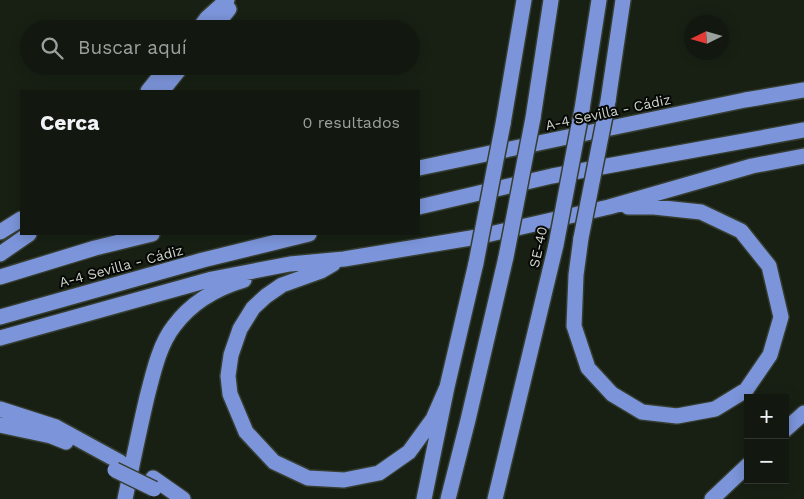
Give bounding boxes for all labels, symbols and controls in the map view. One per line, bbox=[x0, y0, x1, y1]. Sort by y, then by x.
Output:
north arrow bbox=[684, 15, 729, 60]
search box bbox=[20, 20, 420, 75]
icon: search bbox=[38, 34, 66, 62]
text: Buscar aquí bbox=[78, 36, 187, 59]
street label: A-4 Sevilla - Cádiz bbox=[544, 91, 672, 133]
text: Cerca bbox=[40, 110, 99, 135]
text: 0 resultados bbox=[302, 113, 400, 132]
street label: SE-40 bbox=[526, 225, 550, 269]
street label: A-4 Sevilla - Cádiz bbox=[57, 242, 185, 290]
map controls bbox=[744, 394, 789, 484]
button: + bbox=[744, 394, 789, 439]
button: − bbox=[744, 439, 789, 484]

